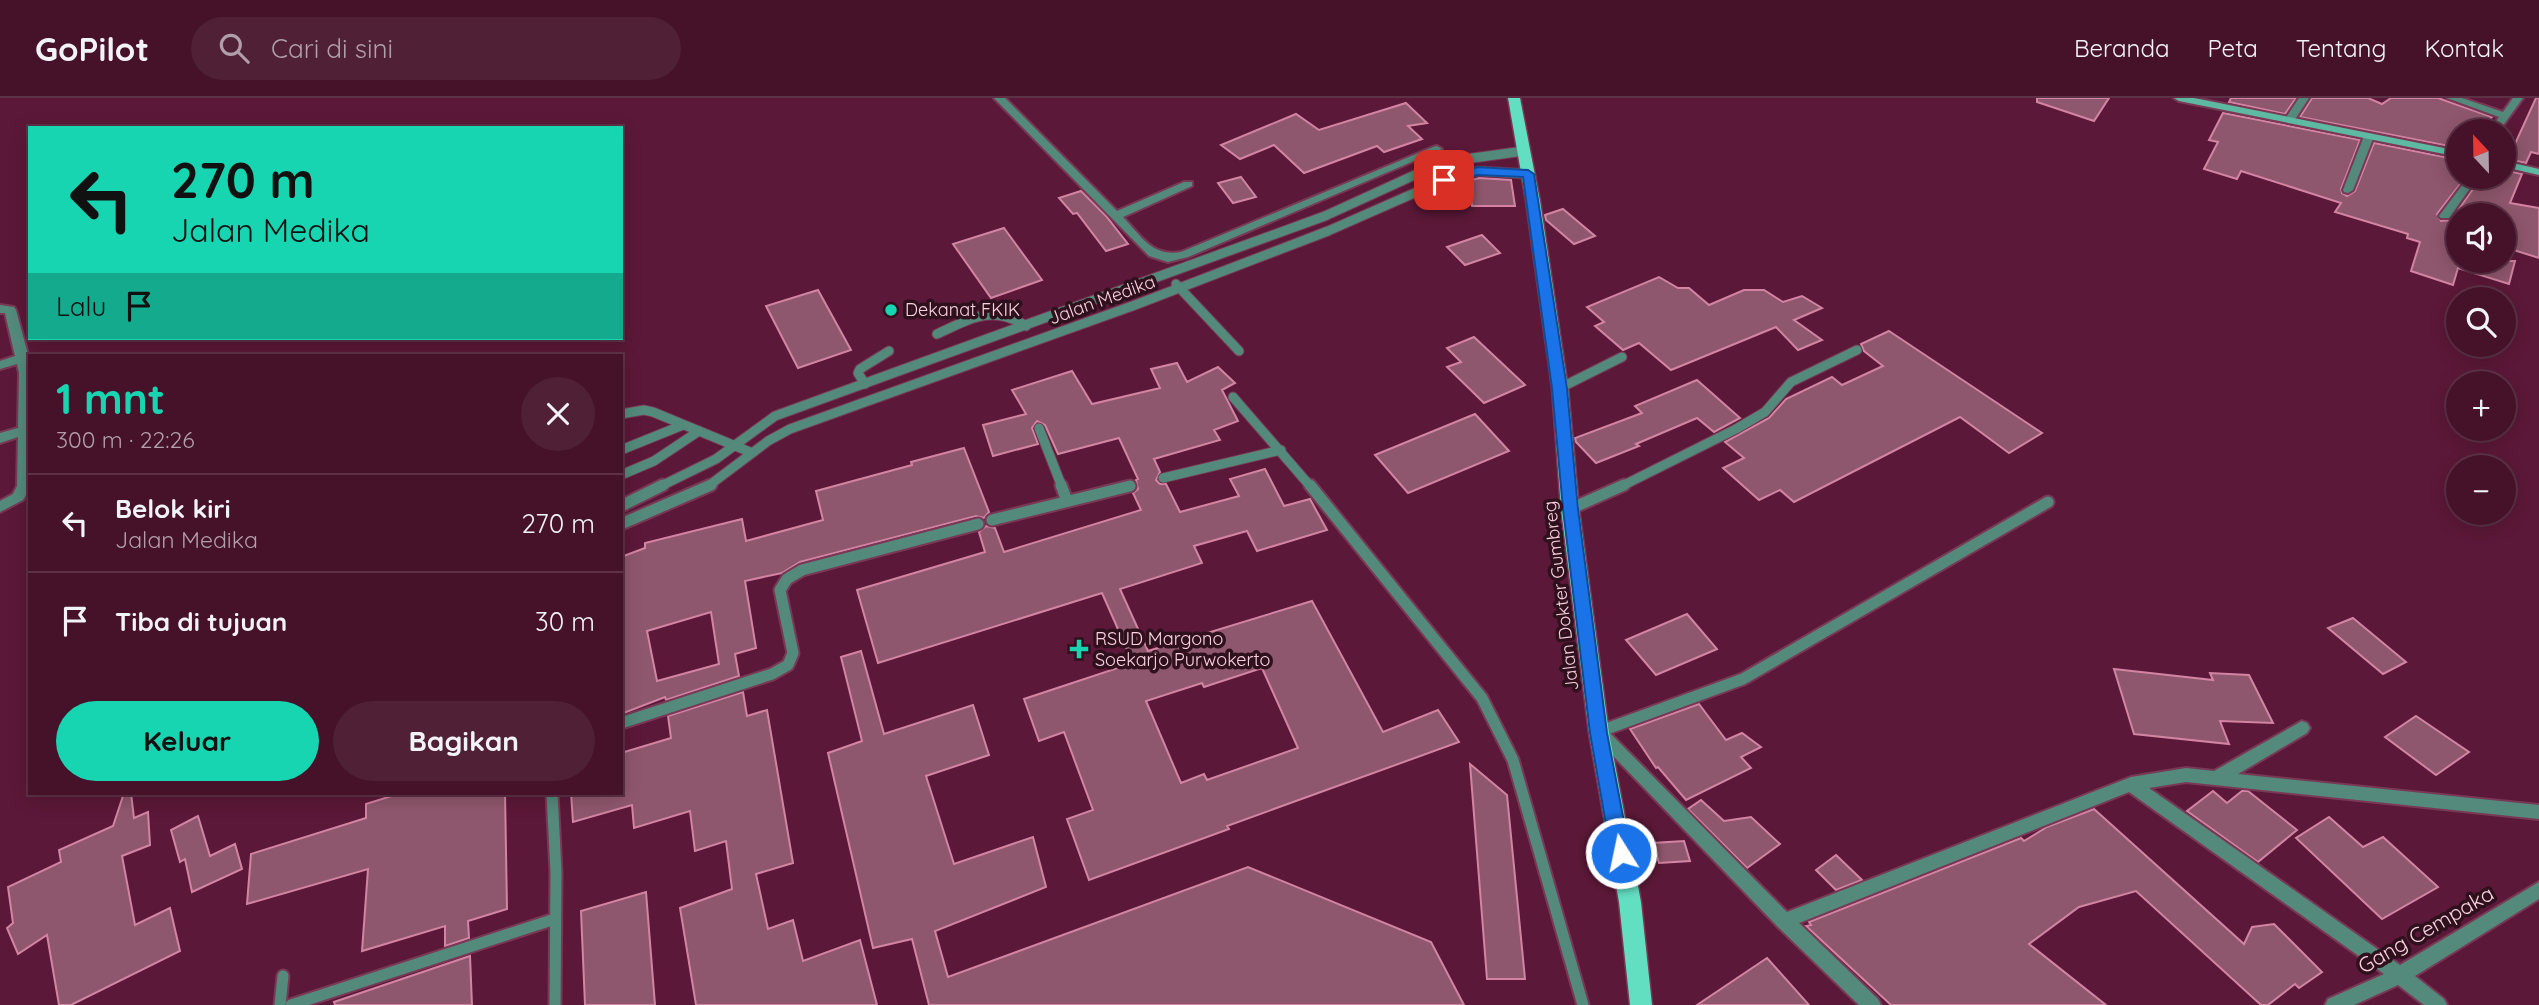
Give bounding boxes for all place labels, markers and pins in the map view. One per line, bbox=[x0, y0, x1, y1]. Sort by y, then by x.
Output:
pin bbox=[1414, 150, 1474, 210]
place label: Dekanat FKIK bbox=[905, 298, 1020, 321]
marker: Dekanat FKIK bbox=[883, 302, 899, 318]
place label: RSUD Margono Soekarjo Purwokerto bbox=[1095, 627, 1270, 671]
marker: RSUD Margono Soekarjo Purwokerto bbox=[1069, 639, 1089, 659]

